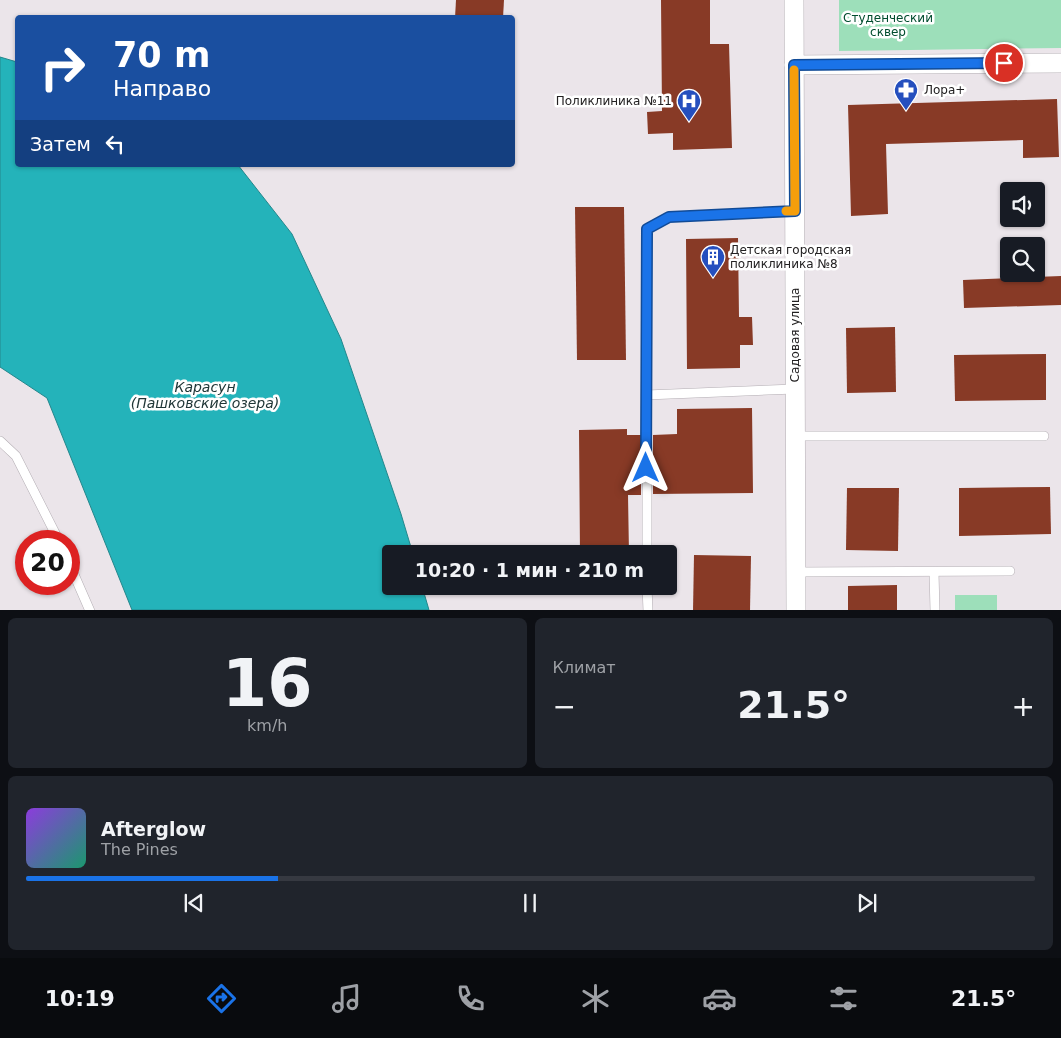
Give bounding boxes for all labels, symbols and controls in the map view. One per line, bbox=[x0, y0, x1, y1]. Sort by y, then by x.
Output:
park label: Студенческий сквер bbox=[843, 11, 933, 39]
icon: right bbox=[30, 35, 95, 100]
text: 70 m bbox=[113, 35, 210, 75]
pin bbox=[983, 42, 1025, 84]
icon: arrive bbox=[990, 49, 1018, 77]
text: Направо bbox=[113, 76, 211, 101]
pharmacy icon: Лора+ bbox=[893, 77, 919, 111]
place label: Лора+ bbox=[924, 83, 965, 97]
hospital icon: Поликлиника №11 bbox=[676, 88, 702, 122]
place label: Поликлиника №11 bbox=[556, 94, 672, 108]
icon: left bbox=[101, 130, 129, 158]
text: Затем bbox=[30, 133, 91, 155]
map controls bbox=[1000, 182, 1045, 282]
button: sound bbox=[1000, 182, 1045, 227]
button: search bbox=[1000, 237, 1045, 282]
place label: Детская городская поликлиника №8 bbox=[730, 243, 851, 271]
building icon: Детская городская поликлиника №8 bbox=[700, 244, 726, 278]
street label: Садовая улица bbox=[788, 288, 802, 382]
water label: Карасун (Пашковские озера) bbox=[131, 379, 279, 411]
position arrow bbox=[619, 441, 671, 493]
speed limit sign: 20 bbox=[15, 530, 80, 595]
text: 10:20 · 1 мин · 210 m bbox=[415, 559, 644, 581]
text: 16 bbox=[222, 646, 312, 721]
text: Климат bbox=[553, 658, 616, 677]
text: 21.5° bbox=[737, 683, 850, 727]
text: − bbox=[553, 690, 576, 723]
text: + bbox=[1012, 690, 1035, 723]
text: km/h bbox=[247, 716, 287, 735]
text: Afterglow bbox=[101, 818, 206, 840]
text: The Pines bbox=[101, 840, 178, 859]
icon: previous bbox=[180, 889, 208, 917]
icon: pause bbox=[516, 889, 544, 917]
icon: next bbox=[853, 889, 881, 917]
icon: directions bbox=[204, 981, 239, 1016]
icon: music bbox=[329, 981, 364, 1016]
icon: phone bbox=[453, 981, 488, 1016]
icon: climate bbox=[578, 981, 613, 1016]
icon: car bbox=[702, 981, 737, 1016]
icon: filters bbox=[826, 981, 861, 1016]
text: 10:19 bbox=[45, 986, 115, 1011]
text: 21.5° bbox=[951, 986, 1016, 1011]

